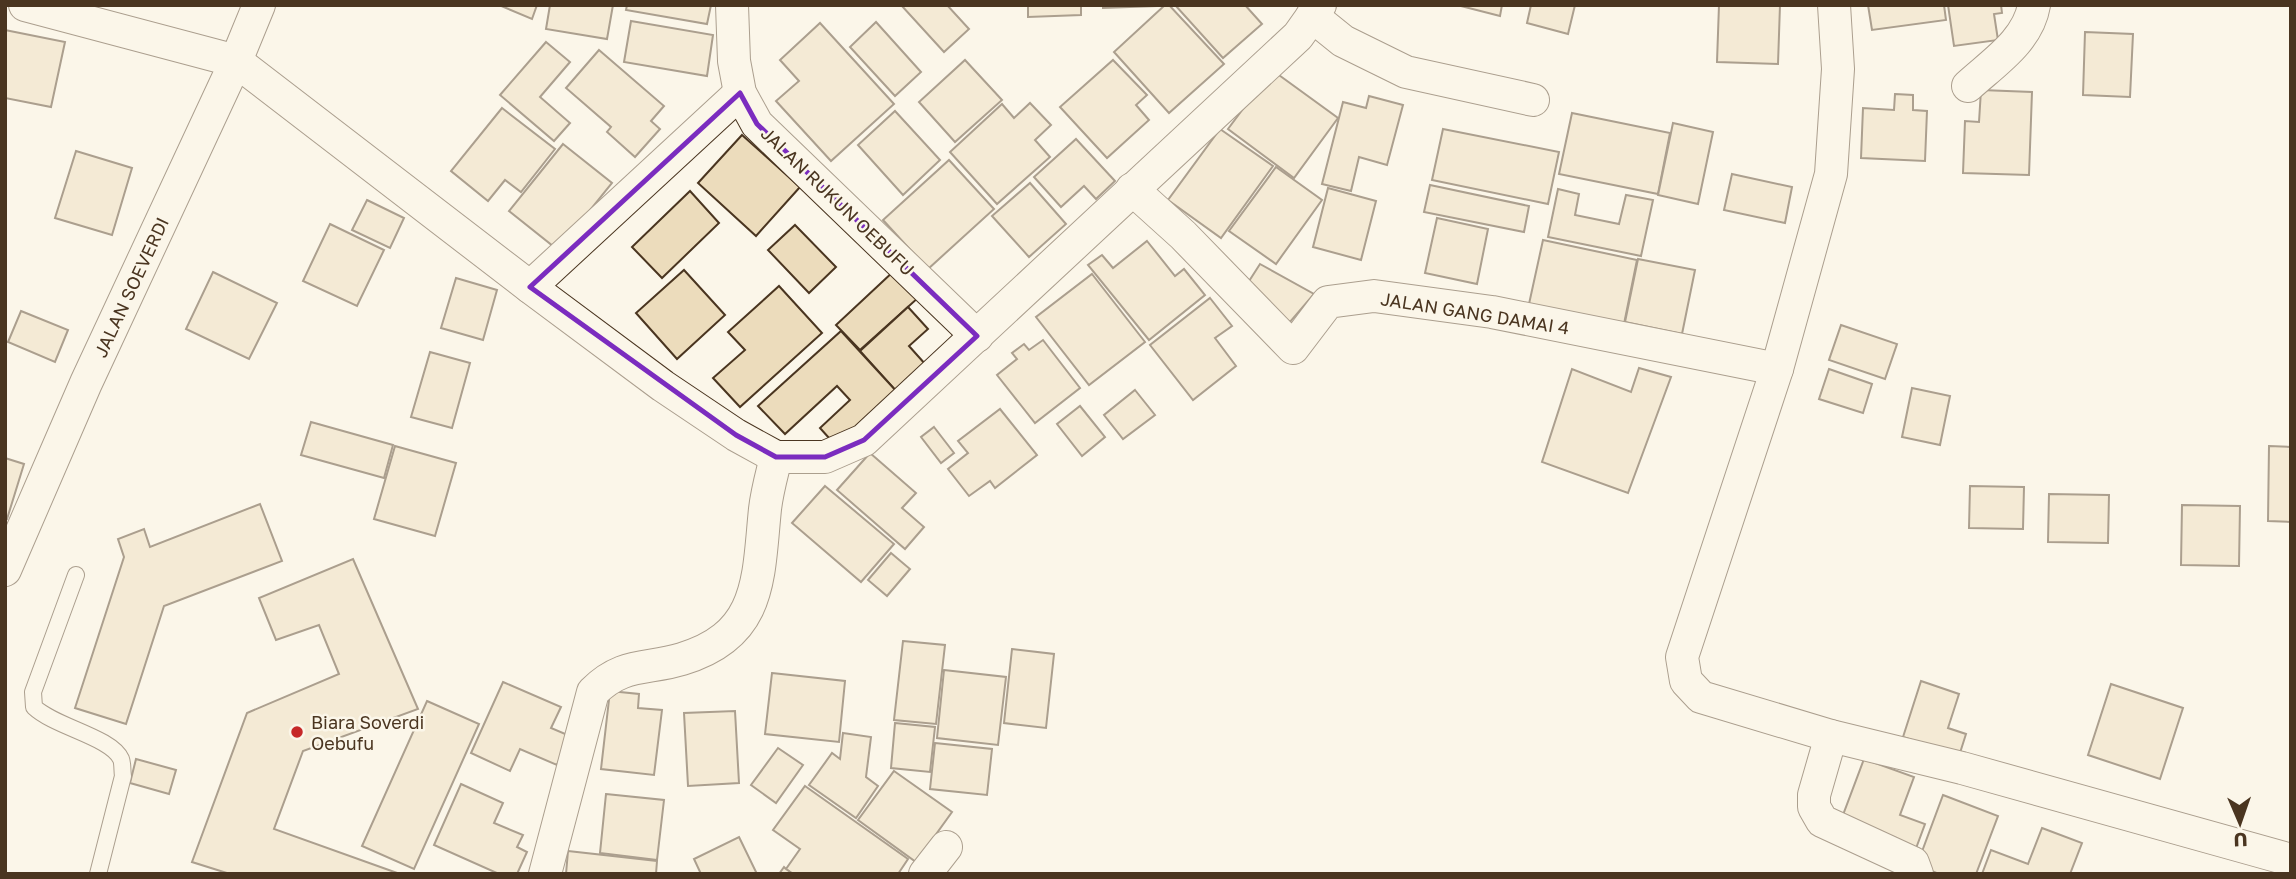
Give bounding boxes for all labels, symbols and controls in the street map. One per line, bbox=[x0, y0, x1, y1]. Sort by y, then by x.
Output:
street label: JALAN RUKUN OEBUFU bbox=[757, 122, 919, 280]
street label: JALAN SOEVERDI bbox=[89, 213, 173, 361]
street label: JALAN GANG DAMAI 4 bbox=[1379, 287, 1571, 339]
place label: Biara Soverdi Oebufu bbox=[311, 711, 424, 754]
marker: Biara Soverdi Oebufu bbox=[289, 724, 305, 740]
north arrow bbox=[2205, 788, 2275, 858]
text: U bbox=[2233, 829, 2248, 852]

